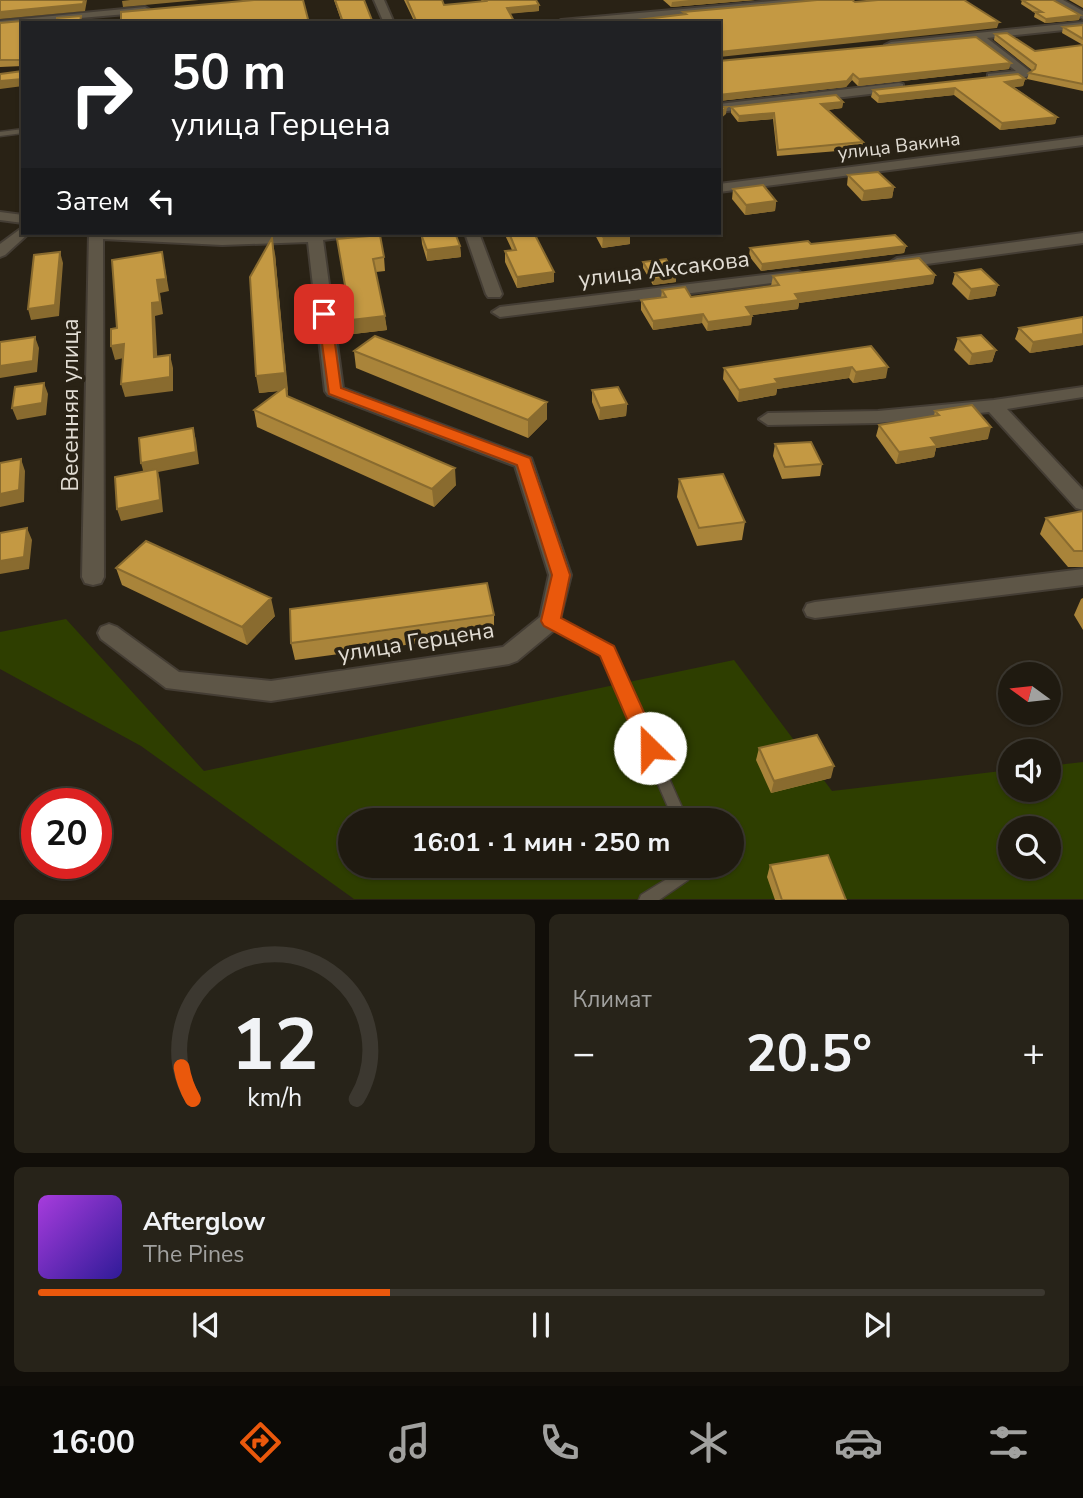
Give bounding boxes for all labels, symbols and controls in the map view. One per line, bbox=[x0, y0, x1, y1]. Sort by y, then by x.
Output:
text: 50 m bbox=[171, 39, 286, 106]
icon: right bbox=[56, 49, 147, 140]
text: улица Герцена bbox=[171, 103, 391, 146]
street label: улица Вакина bbox=[836, 126, 962, 166]
icon: left bbox=[143, 182, 181, 220]
text: Затем bbox=[56, 184, 129, 219]
street label: улица Аксакова bbox=[577, 243, 751, 295]
pin bbox=[294, 284, 354, 344]
icon: arrive bbox=[305, 295, 343, 333]
street label: Весенняя улица bbox=[55, 318, 86, 492]
street label: улица Герцена bbox=[336, 614, 496, 670]
north arrow bbox=[998, 662, 1060, 724]
map controls bbox=[998, 662, 1061, 879]
position arrow bbox=[613, 711, 687, 785]
button: sound bbox=[998, 739, 1061, 802]
speed limit sign: 20 bbox=[21, 788, 112, 879]
button: search bbox=[998, 816, 1061, 879]
text: 16:01 · 1 мин · 250 m bbox=[412, 825, 670, 860]
text: Климат bbox=[573, 984, 652, 1015]
text: 12 bbox=[231, 996, 318, 1096]
text: 20.5° bbox=[746, 1018, 872, 1089]
text: − bbox=[573, 1028, 595, 1079]
text: + bbox=[1022, 1028, 1045, 1079]
text: km/h bbox=[247, 1081, 302, 1115]
text: Afterglow bbox=[143, 1204, 266, 1239]
text: The Pines bbox=[143, 1239, 244, 1270]
icon: previous bbox=[187, 1306, 225, 1344]
icon: pause bbox=[522, 1306, 560, 1344]
icon: next bbox=[858, 1306, 896, 1344]
icon: directions bbox=[236, 1418, 285, 1467]
icon: music bbox=[385, 1418, 434, 1467]
icon: phone bbox=[535, 1418, 584, 1467]
icon: climate bbox=[684, 1418, 733, 1467]
icon: car bbox=[834, 1418, 883, 1467]
icon: filters bbox=[984, 1418, 1033, 1467]
text: 16:00 bbox=[50, 1421, 135, 1464]

